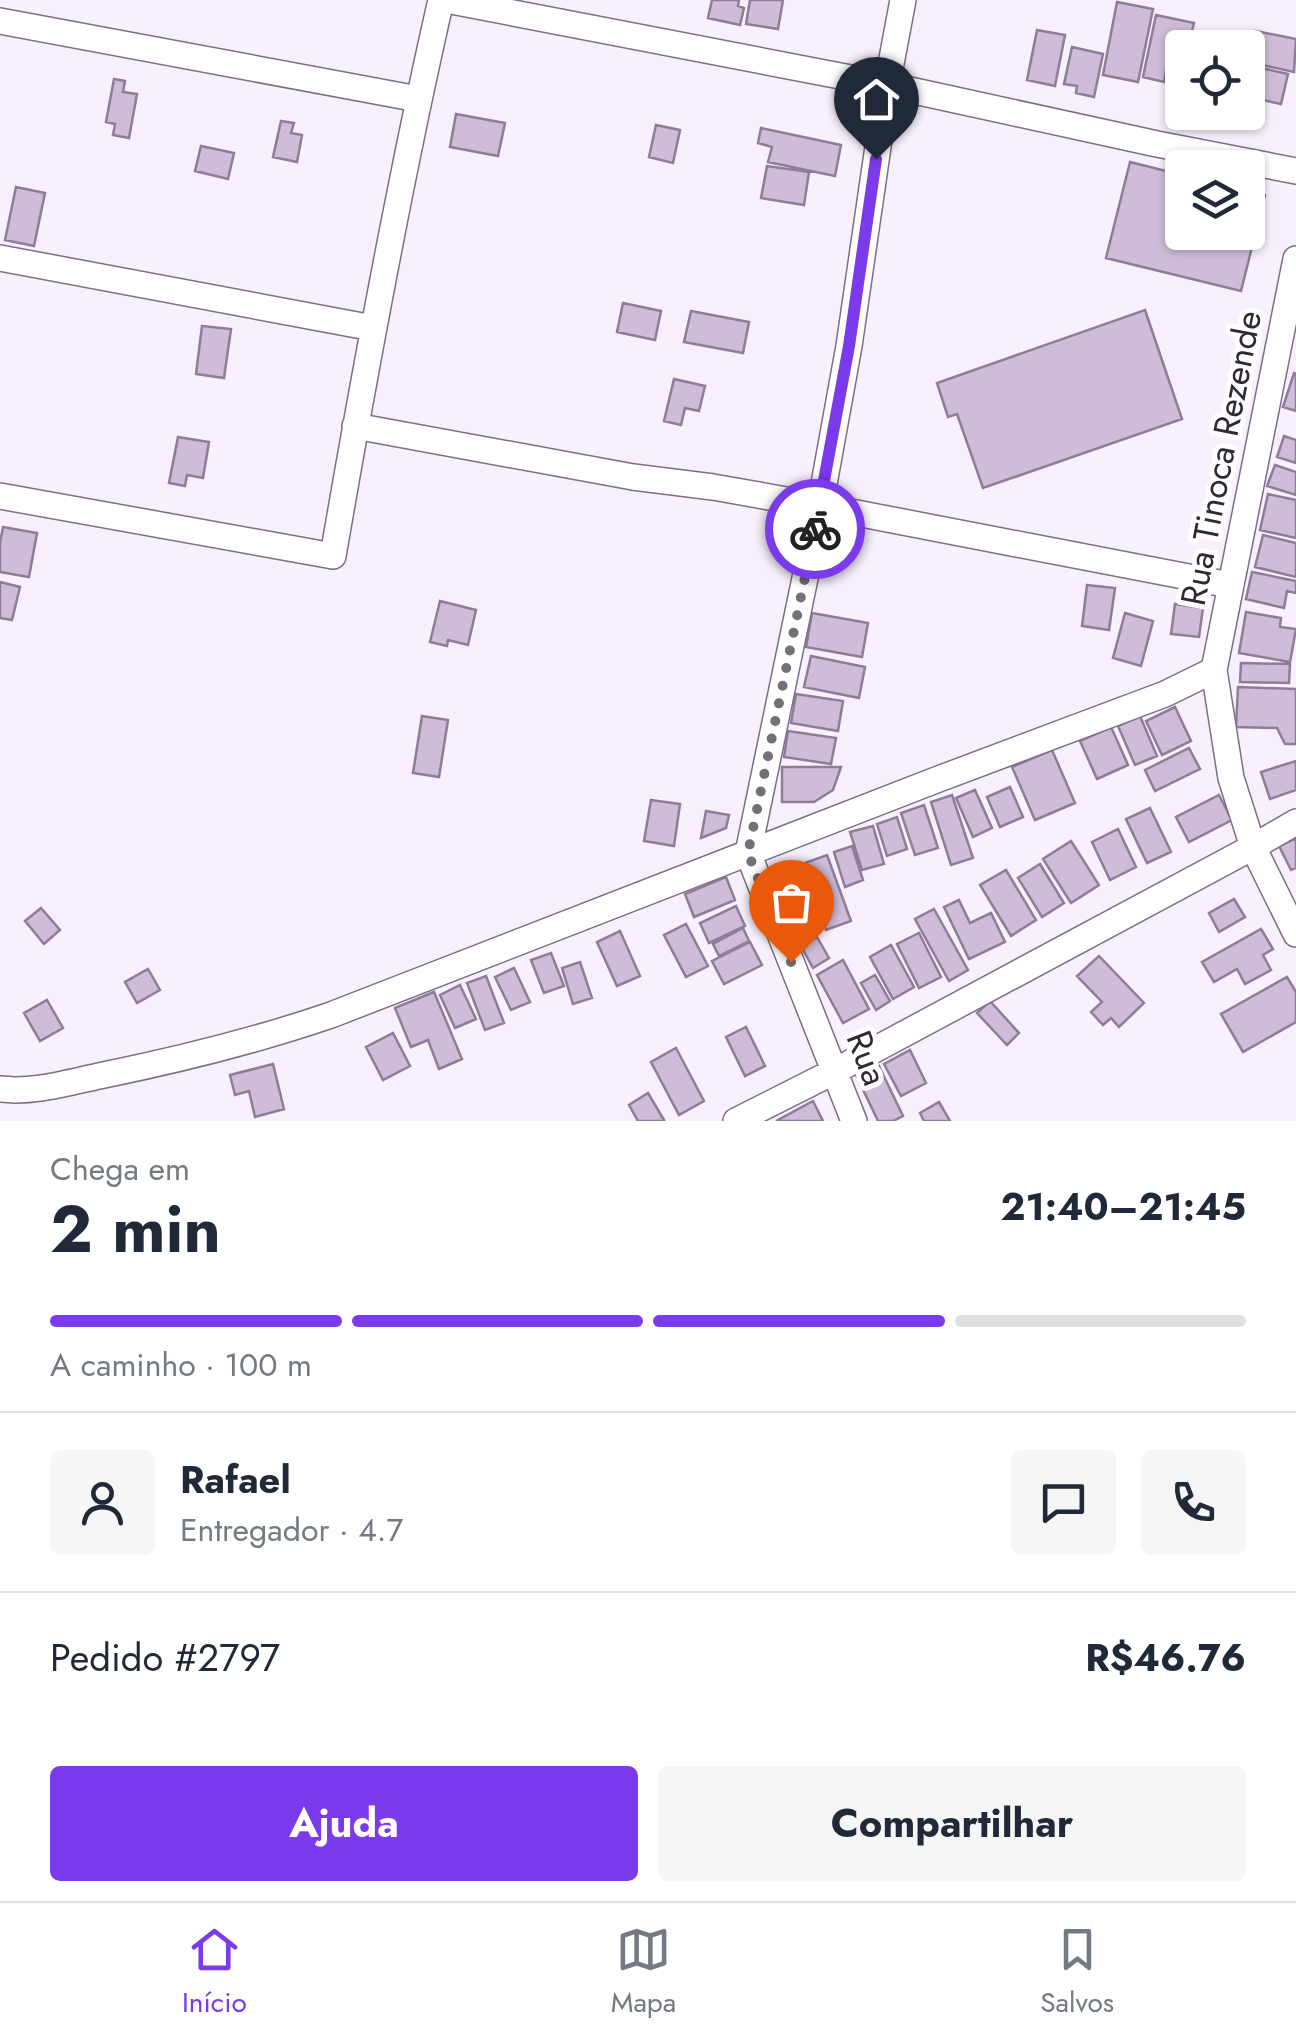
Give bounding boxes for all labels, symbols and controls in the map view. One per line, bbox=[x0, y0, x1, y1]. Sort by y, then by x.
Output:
map controls bbox=[1165, 30, 1265, 250]
button: locate bbox=[1165, 30, 1265, 130]
pin bbox=[834, 57, 919, 160]
icon: home bbox=[849, 72, 904, 127]
button: layers bbox=[1165, 150, 1265, 250]
street label: Rua Tinoca Rezende bbox=[1168, 306, 1274, 610]
courier bbox=[765, 479, 865, 579]
icon: bike bbox=[788, 502, 843, 557]
pin bbox=[749, 860, 834, 963]
icon: bag bbox=[764, 875, 819, 930]
street label: Rua bbox=[834, 1023, 900, 1093]
text: Chega em bbox=[50, 1146, 190, 1192]
text: 21:40–21:45 bbox=[1000, 1179, 1246, 1234]
text: 2 min bbox=[50, 1182, 221, 1276]
text: A caminho · 100 m bbox=[50, 1342, 312, 1388]
button: person bbox=[50, 1450, 155, 1555]
button: chat bbox=[1011, 1450, 1116, 1555]
button: phone bbox=[1141, 1450, 1246, 1555]
text: Rafael bbox=[180, 1452, 291, 1507]
text: Entregador · 4.7 bbox=[180, 1507, 403, 1553]
text: Pedido #2797 bbox=[50, 1630, 280, 1685]
text: R$46.76 bbox=[1085, 1630, 1246, 1685]
button: Ajuda bbox=[50, 1766, 638, 1881]
button: Compartilhar bbox=[658, 1766, 1246, 1881]
tab: Início bbox=[182, 1922, 247, 2023]
tab: Mapa bbox=[611, 1922, 676, 2023]
tab: Salvos bbox=[1040, 1922, 1114, 2023]

